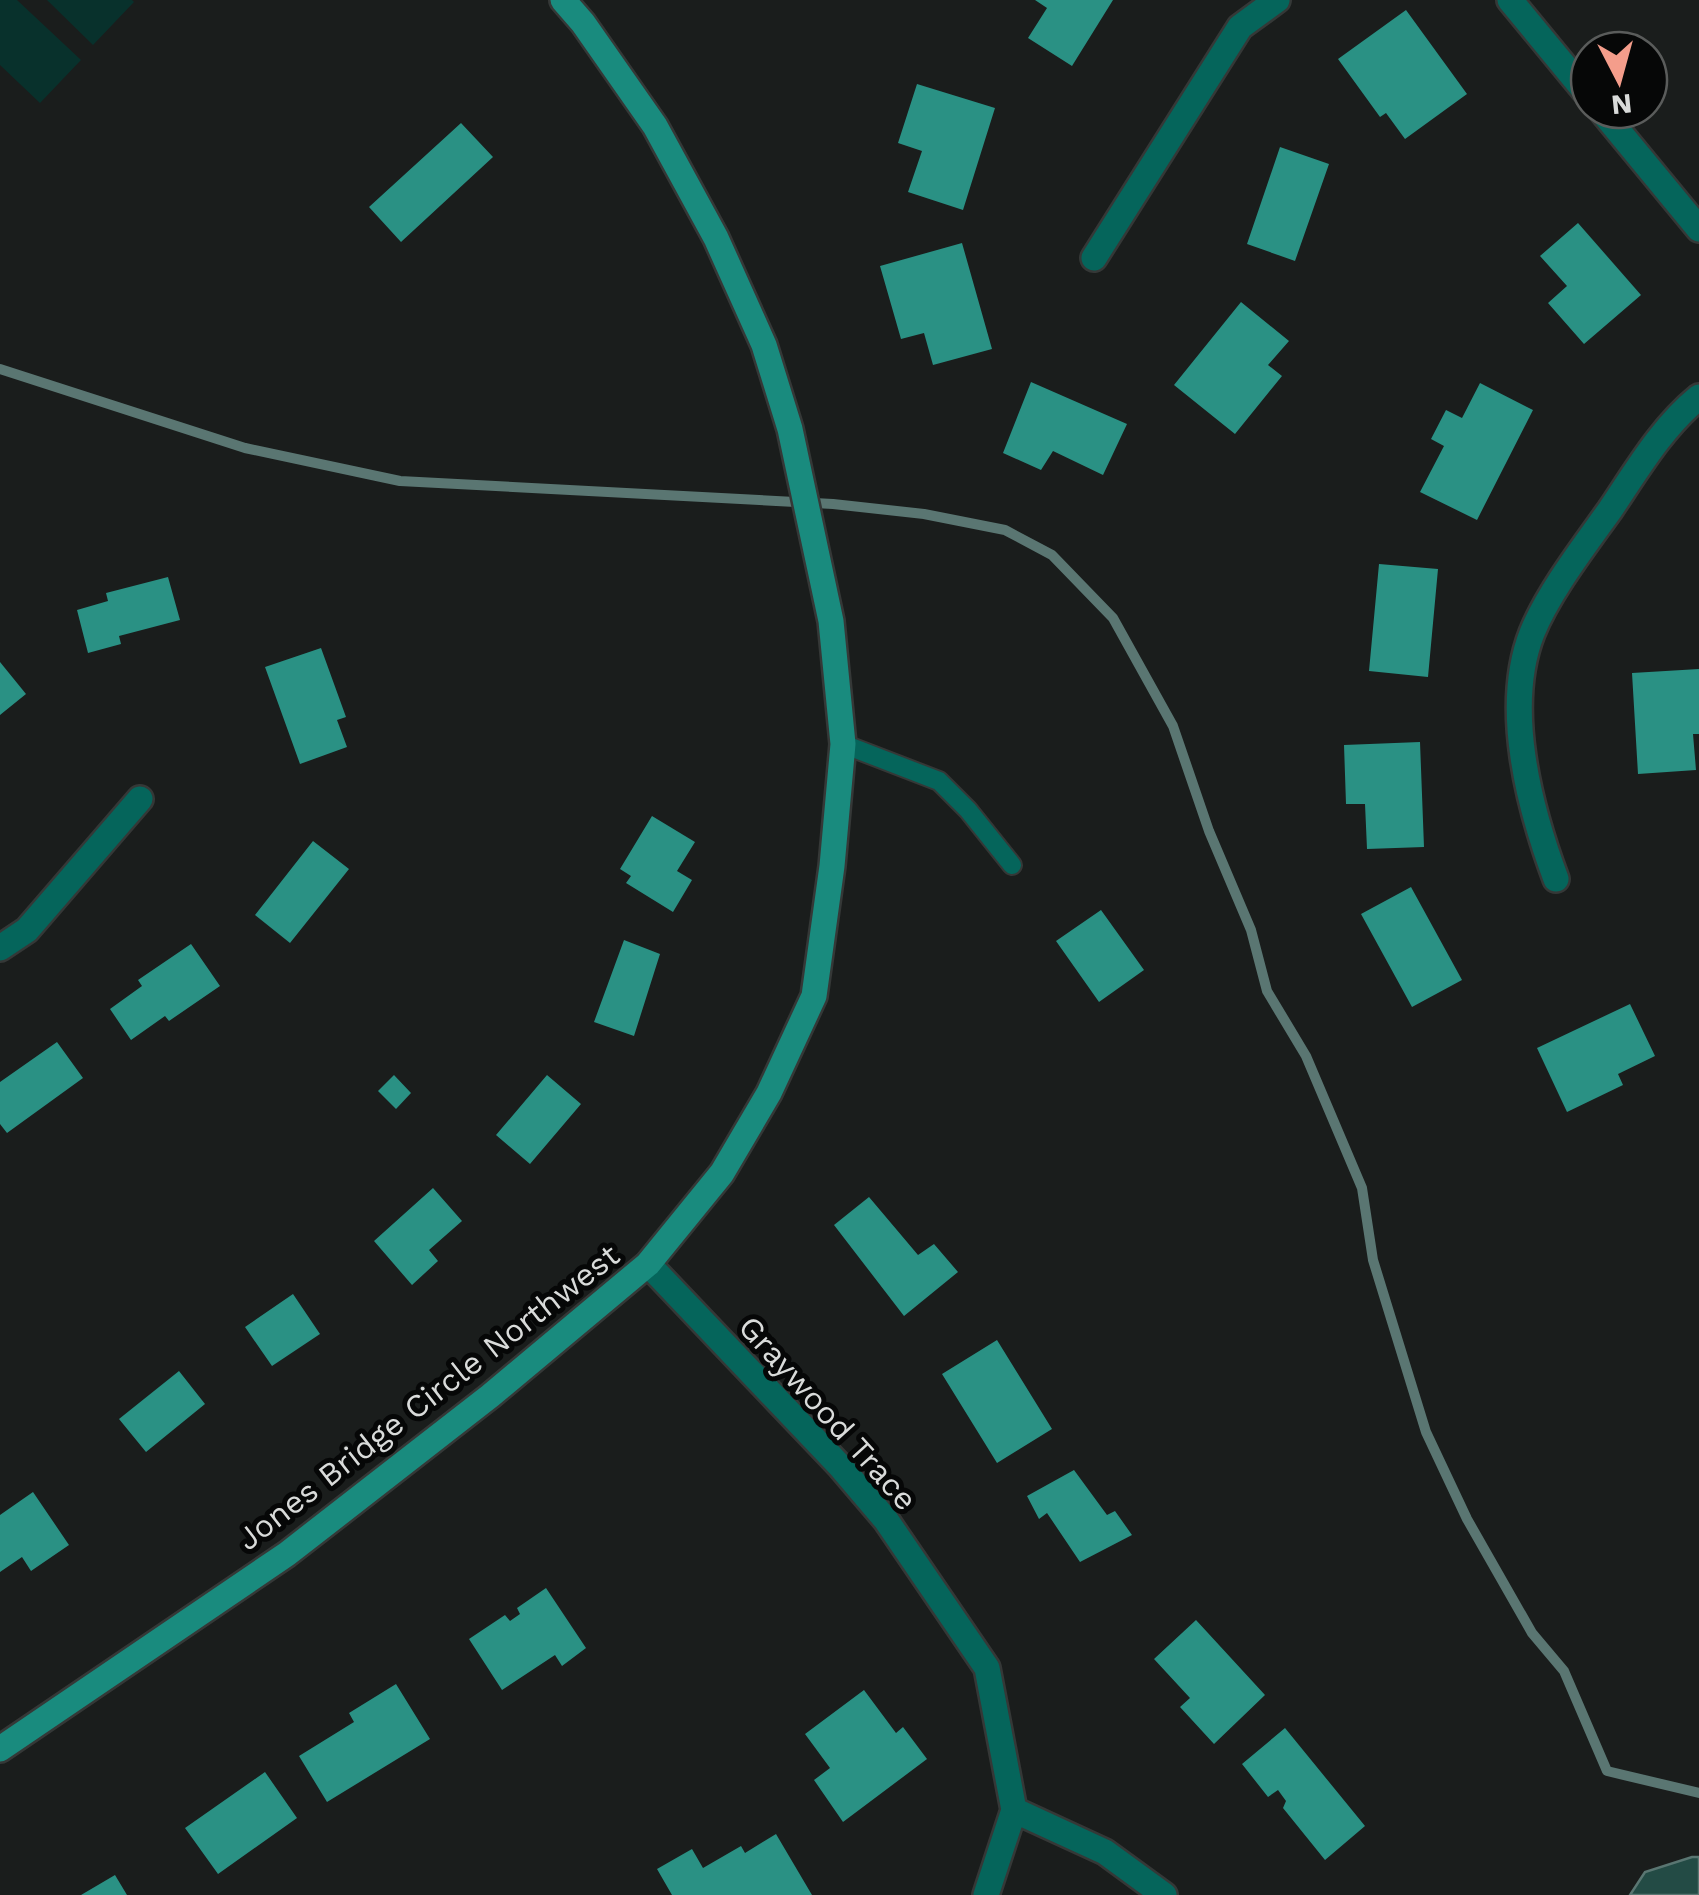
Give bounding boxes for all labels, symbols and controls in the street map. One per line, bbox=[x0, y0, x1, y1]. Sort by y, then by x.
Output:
north arrow bbox=[1569, 30, 1669, 130]
text: N bbox=[1610, 87, 1634, 122]
street label: Jones Bridge Circle Northwest bbox=[229, 1236, 627, 1558]
street label: Graywood Trace bbox=[731, 1308, 925, 1518]

